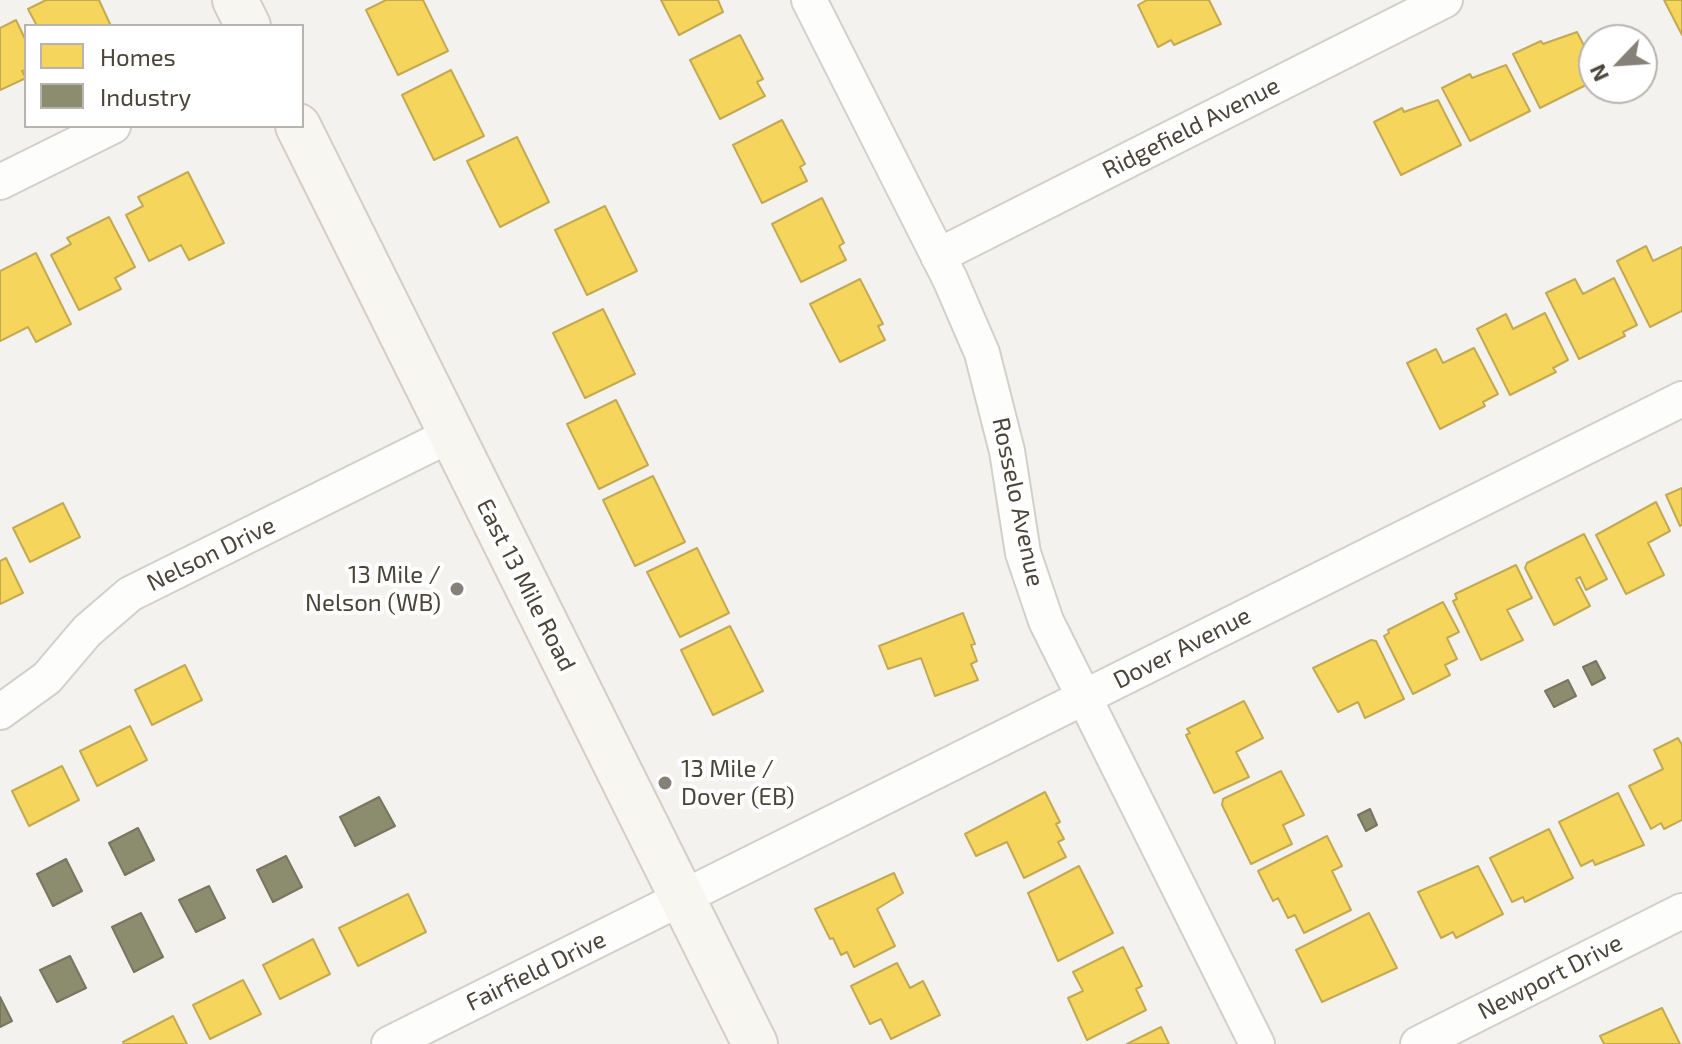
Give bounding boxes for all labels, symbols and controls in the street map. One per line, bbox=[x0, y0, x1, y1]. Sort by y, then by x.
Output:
legend bbox=[24, 24, 304, 128]
north arrow bbox=[1578, 24, 1658, 104]
text: Homes bbox=[100, 42, 176, 71]
text: N bbox=[1583, 61, 1613, 86]
street label: Ridgefield Avenue bbox=[1098, 71, 1284, 185]
text: Industry bbox=[100, 82, 191, 111]
street label: Rosselo Avenue bbox=[986, 415, 1050, 589]
street label: East 13 Mile Road bbox=[470, 494, 582, 676]
street label: Nelson Drive bbox=[142, 511, 280, 597]
place label: 13 Mile / Nelson (WB) bbox=[305, 561, 441, 617]
marker: 13 Mile / Nelson (WB) bbox=[448, 580, 466, 598]
street label: Dover Avenue bbox=[1109, 601, 1255, 695]
place label: 13 Mile / Dover (EB) bbox=[681, 755, 794, 811]
marker: 13 Mile / Dover (EB) bbox=[656, 774, 674, 792]
street label: Fairfield Drive bbox=[461, 925, 611, 1017]
street label: Newport Drive bbox=[1473, 928, 1627, 1026]

